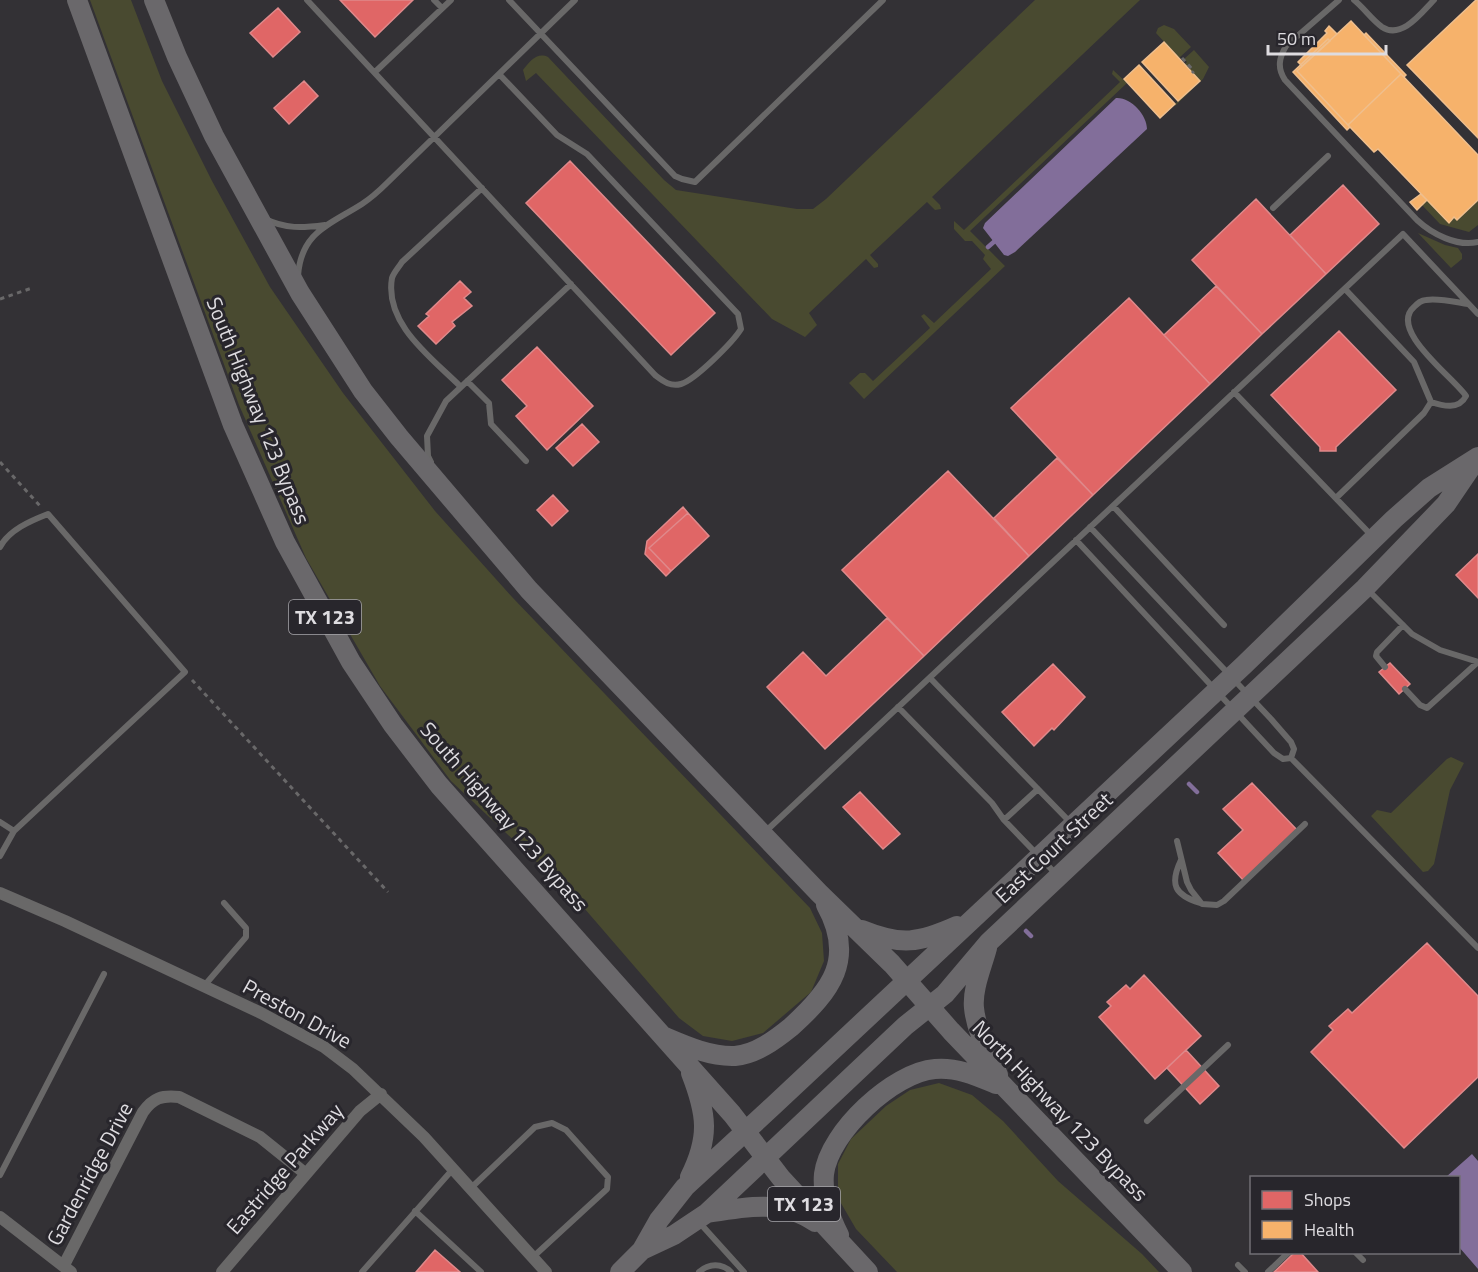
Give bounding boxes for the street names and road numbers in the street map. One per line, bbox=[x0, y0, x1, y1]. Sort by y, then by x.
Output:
street label: South Highway 123 Bypass bbox=[199, 292, 319, 529]
road number: TX 123 bbox=[289, 600, 361, 634]
street label: South Highway 123 Bypass bbox=[413, 714, 596, 918]
street label: East Court Street bbox=[987, 784, 1120, 910]
street label: Preston Drive bbox=[237, 970, 358, 1056]
street label: North Highway 123 Bypass bbox=[965, 1012, 1156, 1208]
street label: Gardenridge Drive bbox=[38, 1096, 140, 1251]
street label: Eastridge Parkway bbox=[218, 1096, 350, 1241]
road number: TX 123 bbox=[768, 1187, 840, 1221]

